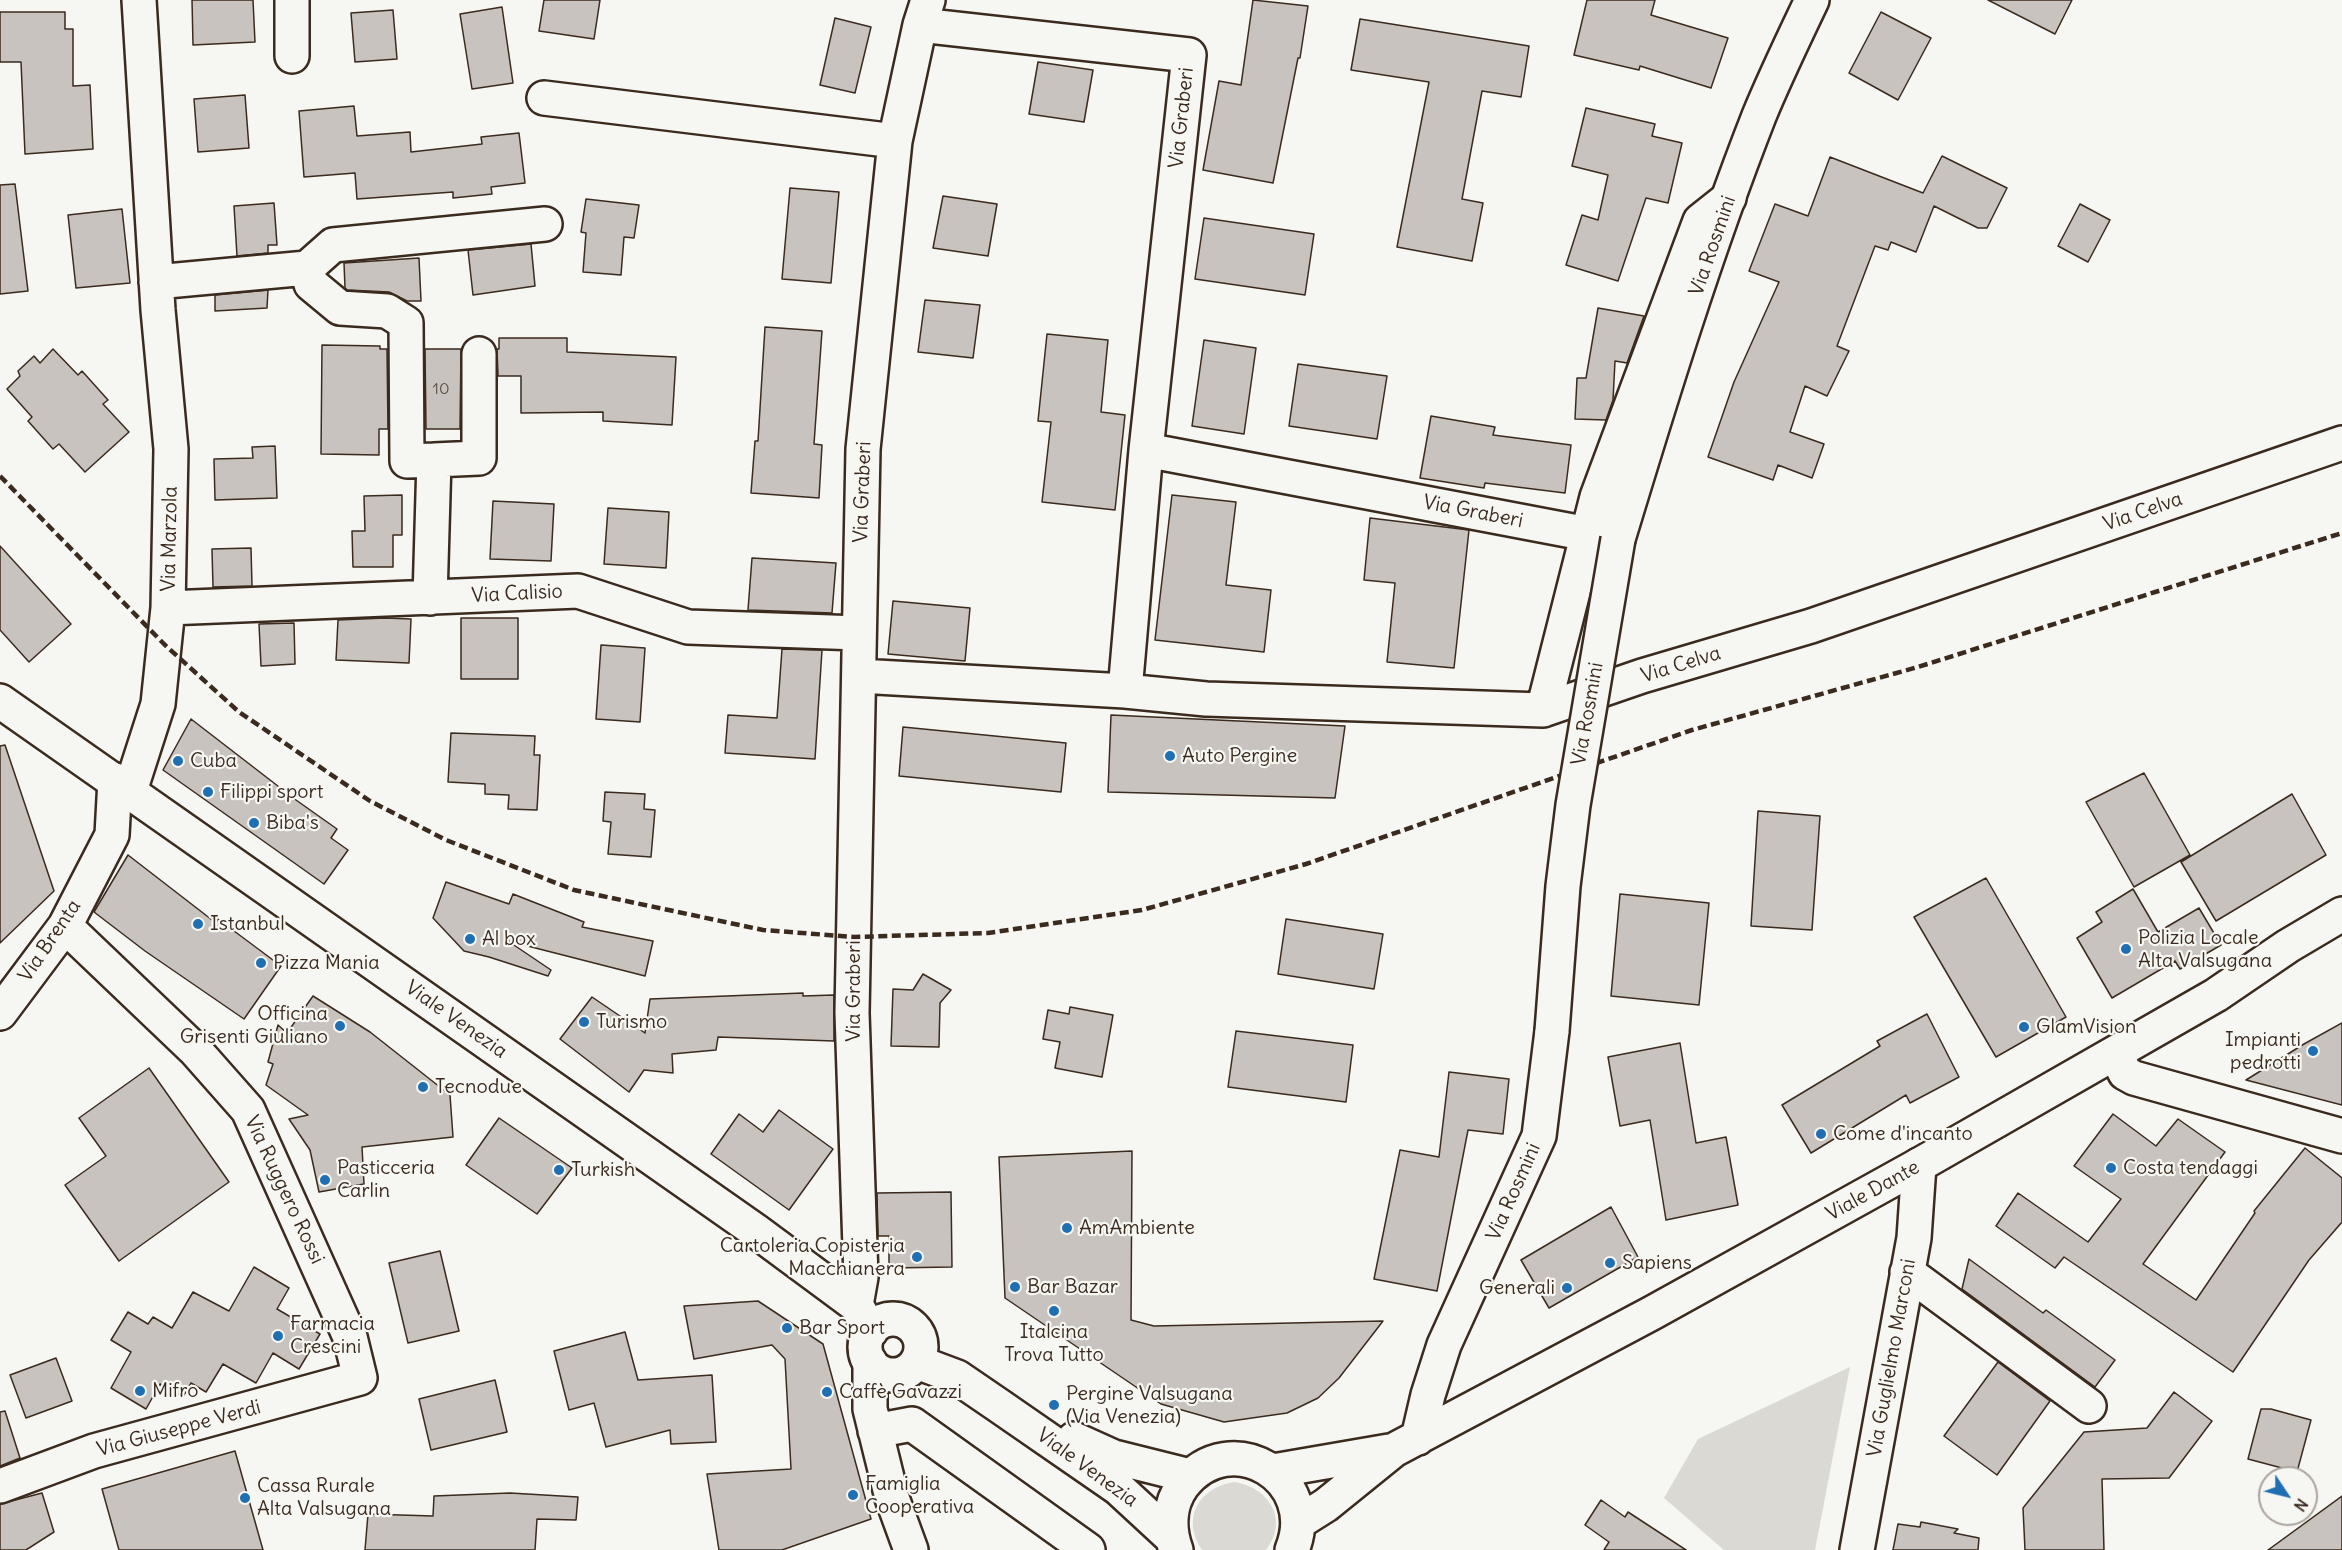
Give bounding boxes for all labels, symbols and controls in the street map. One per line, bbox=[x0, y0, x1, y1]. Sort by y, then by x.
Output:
street label: Via Graberi bbox=[1165, 66, 1199, 170]
street label: Via Rosmini bbox=[1685, 193, 1741, 299]
house number: 10 bbox=[433, 379, 449, 399]
street label: Via Graberi bbox=[849, 441, 877, 543]
street label: Via Marzola bbox=[157, 486, 183, 592]
street label: Via Celva bbox=[2100, 487, 2186, 537]
street label: Via Graberi bbox=[1421, 491, 1525, 533]
street label: Via Calisio bbox=[471, 580, 563, 608]
street label: Via Celva bbox=[1638, 642, 1724, 688]
street label: Via Rosmini bbox=[1567, 661, 1609, 767]
place label: Auto Pergine bbox=[1182, 744, 1297, 768]
place label: Cuba bbox=[190, 749, 237, 773]
marker: Auto Pergine bbox=[1163, 749, 1177, 763]
marker: Cuba bbox=[171, 754, 185, 768]
place label: Filippi sport bbox=[220, 780, 323, 804]
marker: Filippi sport bbox=[201, 785, 215, 799]
place label: Biba's bbox=[266, 811, 319, 835]
marker: Biba's bbox=[247, 816, 261, 830]
street label: Via Brenta bbox=[14, 895, 86, 987]
place label: Istanbul bbox=[210, 912, 285, 936]
marker: Istanbul bbox=[191, 917, 205, 931]
place label: Polizia Locale Alta Valsugana bbox=[2138, 926, 2272, 973]
place label: Al box bbox=[482, 927, 536, 951]
marker: Al box bbox=[463, 932, 477, 946]
street label: Via Graberi bbox=[842, 940, 866, 1042]
marker: Polizia Locale Alta Valsugana bbox=[2119, 942, 2133, 956]
place label: Pizza Mania bbox=[273, 951, 380, 975]
marker: Pizza Mania bbox=[254, 956, 268, 970]
street label: Viale Venezia bbox=[400, 976, 512, 1064]
place label: Officina Grisenti Giuliano bbox=[180, 1002, 328, 1049]
place label: Turismo bbox=[596, 1010, 667, 1034]
marker: Turismo bbox=[577, 1015, 591, 1029]
place label: GlamVision bbox=[2036, 1015, 2136, 1039]
marker: Officina Grisenti Giuliano bbox=[333, 1019, 347, 1033]
marker: GlamVision bbox=[2017, 1020, 2031, 1034]
place label: Impianti pedrotti bbox=[2225, 1028, 2301, 1075]
marker: Impianti pedrotti bbox=[2306, 1044, 2320, 1058]
place label: Tecnodue bbox=[435, 1075, 522, 1099]
marker: Tecnodue bbox=[416, 1080, 430, 1094]
street label: Via Ruggero Rossi bbox=[239, 1112, 329, 1268]
place label: Come d'incanto bbox=[1833, 1122, 1973, 1146]
marker: Come d'incanto bbox=[1814, 1127, 1828, 1141]
street label: Via Rosmini bbox=[1482, 1140, 1546, 1244]
place label: Pasticceria Carlin bbox=[337, 1156, 435, 1203]
street label: Viale Dante bbox=[1822, 1156, 1924, 1226]
place label: Costa tendaggi bbox=[2123, 1156, 2258, 1180]
place label: Turkish bbox=[571, 1158, 635, 1182]
marker: Costa tendaggi bbox=[2104, 1161, 2118, 1175]
marker: Turkish bbox=[552, 1163, 566, 1177]
marker: Pasticceria Carlin bbox=[318, 1173, 332, 1187]
place label: AmAmbiente bbox=[1079, 1216, 1195, 1240]
marker: AmAmbiente bbox=[1060, 1221, 1074, 1235]
place label: Cartoleria Copisteria Macchianera bbox=[720, 1234, 905, 1281]
marker: Cartoleria Copisteria Macchianera bbox=[910, 1250, 924, 1264]
place label: Sapiens bbox=[1622, 1251, 1692, 1275]
marker: Sapiens bbox=[1603, 1256, 1617, 1270]
street label: Via Guglielmo Marconi bbox=[1863, 1257, 1921, 1459]
place label: Bar Bazar bbox=[1027, 1275, 1118, 1299]
place label: Generali bbox=[1479, 1276, 1555, 1300]
marker: Bar Bazar bbox=[1008, 1280, 1022, 1294]
marker: Generali bbox=[1560, 1281, 1574, 1295]
marker: Italcina Trova Tutto bbox=[1047, 1304, 1061, 1318]
place label: Farmacia Crescini bbox=[290, 1312, 375, 1359]
place label: Bar Sport bbox=[799, 1316, 885, 1340]
place label: Italcina Trova Tutto bbox=[1004, 1320, 1104, 1367]
marker: Bar Sport bbox=[780, 1321, 794, 1335]
marker: Farmacia Crescini bbox=[271, 1329, 285, 1343]
place label: Mifro bbox=[152, 1379, 198, 1403]
place label: Caffè Gavazzi bbox=[839, 1380, 962, 1404]
place label: Pergine Valsugana (Via Venezia) bbox=[1066, 1382, 1233, 1429]
marker: Mifro bbox=[133, 1384, 147, 1398]
marker: Caffè Gavazzi bbox=[820, 1385, 834, 1399]
street label: Via Giuseppe Verdi bbox=[94, 1396, 264, 1462]
marker: Pergine Valsugana (Via Venezia) bbox=[1047, 1398, 1061, 1412]
street label: Viale Venezia bbox=[1032, 1423, 1142, 1513]
north arrow bbox=[2258, 1466, 2318, 1526]
place label: Famiglia Cooperativa bbox=[865, 1472, 974, 1519]
place label: Cassa Rurale Alta Valsugana bbox=[257, 1474, 391, 1521]
marker: Famiglia Cooperativa bbox=[846, 1488, 860, 1502]
marker: Cassa Rurale Alta Valsugana bbox=[238, 1491, 252, 1505]
text: N bbox=[2290, 1495, 2312, 1515]

